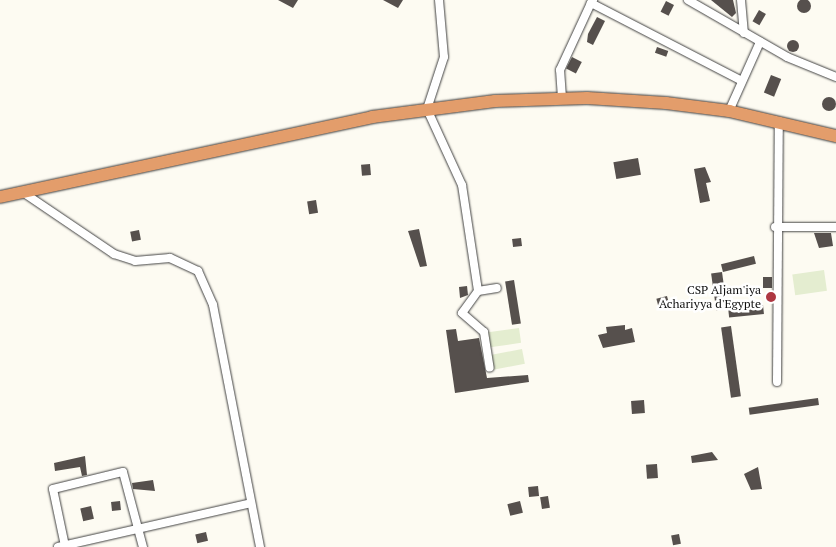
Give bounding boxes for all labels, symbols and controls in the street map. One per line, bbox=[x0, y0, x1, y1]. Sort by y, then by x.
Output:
place label: CSP Aljam'iya Achariyya d'Egypte bbox=[659, 283, 761, 311]
marker: CSP Aljam'iya Achariyya d'Egypte bbox=[765, 291, 777, 303]

